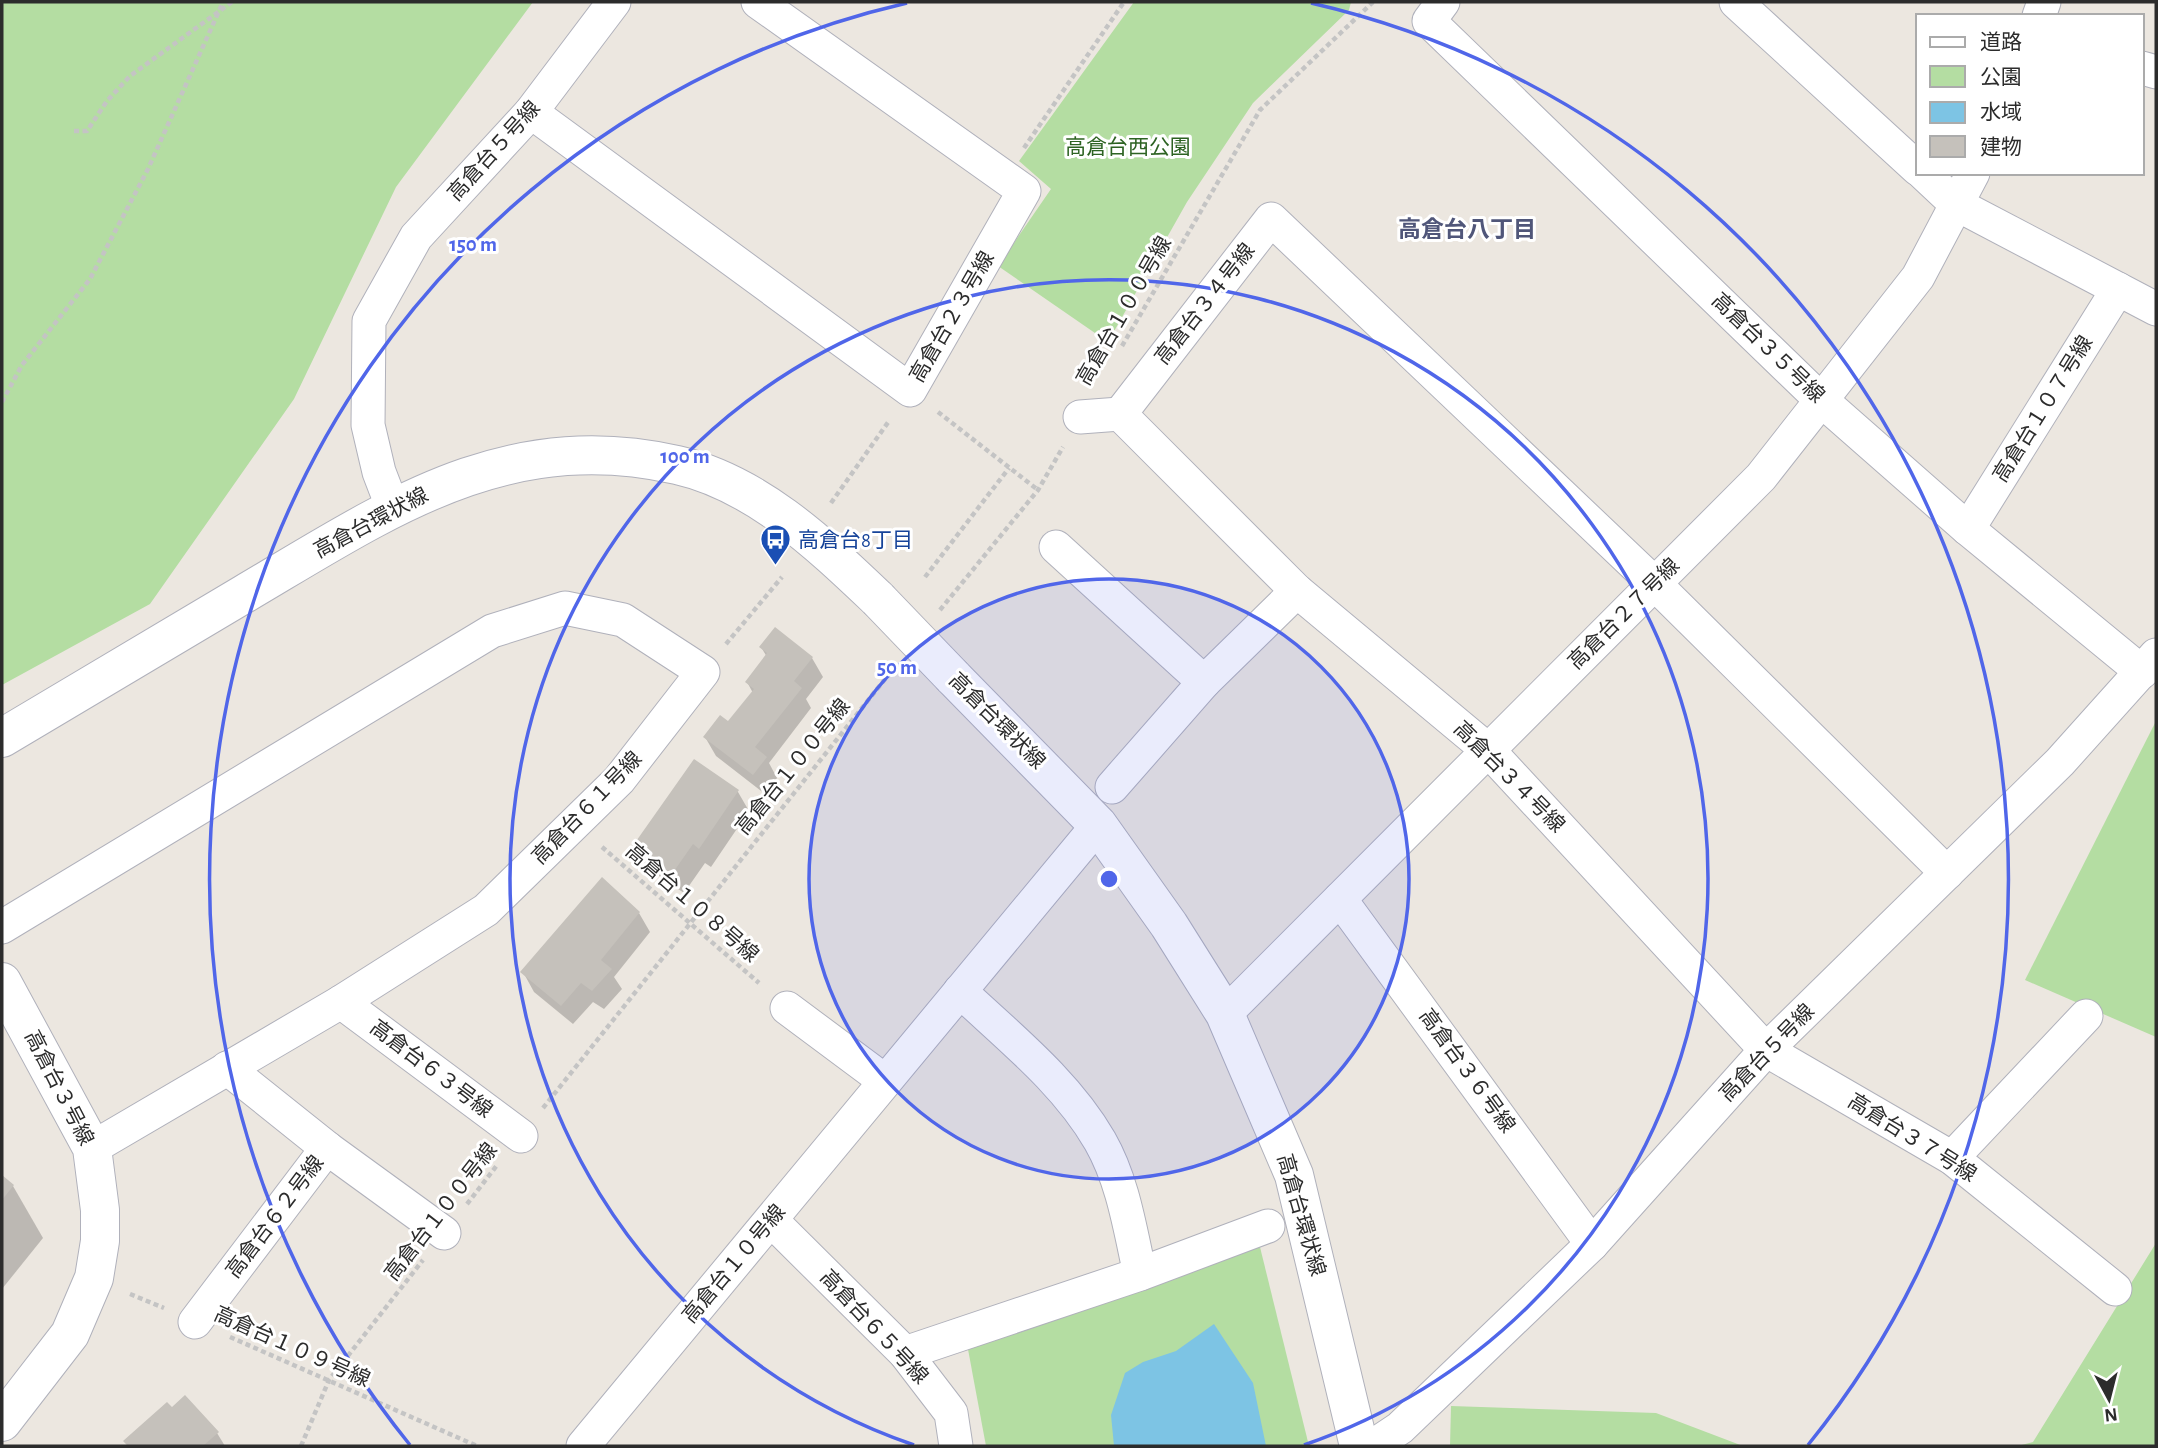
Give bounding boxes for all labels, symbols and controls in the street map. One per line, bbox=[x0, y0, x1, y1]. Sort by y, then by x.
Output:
legend bbox=[1916, 14, 2144, 175]
text: 道路 bbox=[1980, 31, 2022, 53]
text: 公園 bbox=[1980, 67, 2022, 88]
street label: 高倉台５号線 bbox=[443, 96, 544, 205]
text: 水域 bbox=[1980, 101, 2022, 123]
park label: 高倉台西公園 bbox=[1065, 136, 1191, 158]
text: 建物 bbox=[1980, 136, 2022, 158]
district label: 高倉台八丁目 bbox=[1398, 217, 1536, 242]
street label: 高倉台１００号線 bbox=[1072, 233, 1175, 389]
text: 150 m bbox=[449, 234, 497, 255]
street label: 高倉台３４号線 bbox=[1151, 239, 1259, 368]
street label: 高倉台２３号線 bbox=[905, 248, 998, 386]
street label: 高倉台３５号線 bbox=[1708, 289, 1829, 407]
street label: 高倉台１０７号線 bbox=[1989, 332, 2096, 486]
text: 100 m bbox=[660, 446, 710, 467]
street label: 高倉台環状線 bbox=[310, 483, 432, 562]
bus stop icon: 高倉台8丁目 bbox=[758, 523, 792, 567]
place label: 高倉台8丁目 bbox=[798, 529, 913, 551]
street label: 高倉台２７号線 bbox=[1564, 554, 1683, 673]
text: 50 m bbox=[877, 657, 917, 678]
street label: 高倉台環状線 bbox=[945, 668, 1050, 773]
street label: 高倉台１００号線 bbox=[731, 694, 854, 839]
street label: 高倉台３４号線 bbox=[1450, 717, 1569, 836]
street label: 高倉台６１号線 bbox=[528, 747, 646, 868]
street label: 高倉台１０８号線 bbox=[622, 839, 763, 966]
centre of rings bbox=[1097, 867, 1121, 891]
street label: 高倉台５号線 bbox=[1715, 1000, 1818, 1106]
street label: 高倉台３６号線 bbox=[1415, 1005, 1520, 1137]
street label: 高倉台６３号線 bbox=[366, 1016, 497, 1122]
street label: 高倉台３号線 bbox=[21, 1027, 98, 1149]
street label: 高倉台３７号線 bbox=[1844, 1089, 1980, 1186]
street label: 高倉台１００号線 bbox=[380, 1139, 501, 1285]
street label: 高倉台６２号線 bbox=[222, 1151, 328, 1282]
street label: 高倉台環状線 bbox=[1274, 1151, 1329, 1278]
street label: 高倉台１０号線 bbox=[678, 1200, 789, 1327]
street label: 高倉台６５号線 bbox=[816, 1265, 933, 1388]
street label: 高倉台１０９号線 bbox=[211, 1302, 373, 1391]
north arrow bbox=[2074, 1364, 2144, 1434]
text: N bbox=[2103, 1404, 2119, 1425]

